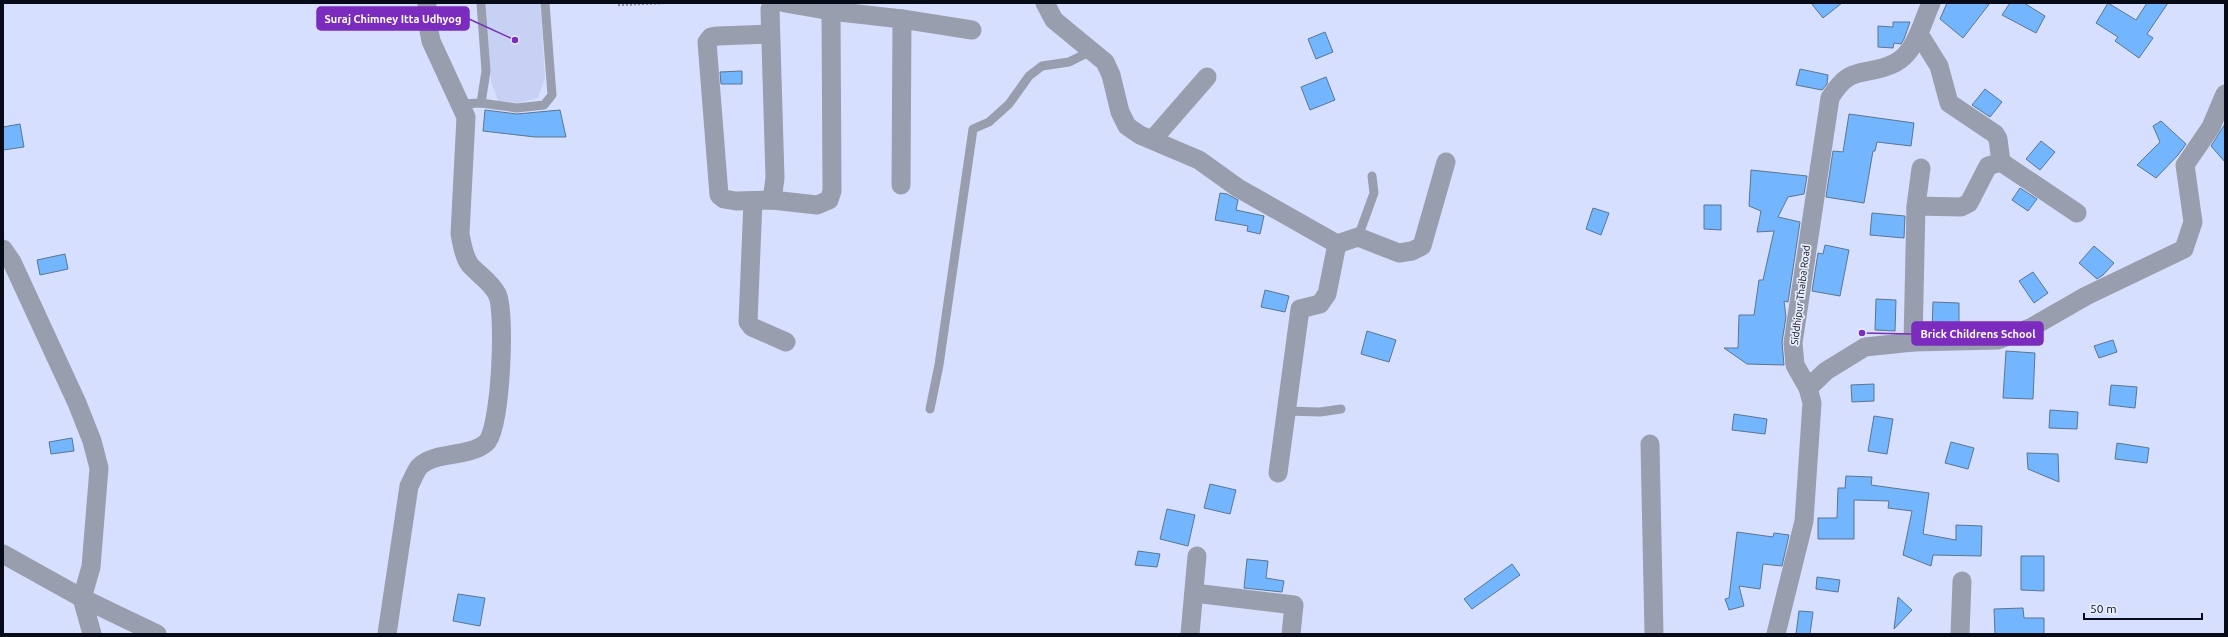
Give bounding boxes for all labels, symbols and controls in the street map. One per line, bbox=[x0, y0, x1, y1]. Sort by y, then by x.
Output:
callout: Suraj Chimney Itta Udhyog bbox=[317, 7, 469, 30]
text: Suraj Chimney Itta Udhyog bbox=[325, 13, 461, 25]
street label: Siddhipur Thaiba Road bbox=[1789, 244, 1812, 346]
callout: Brick Childrens School bbox=[1912, 322, 2043, 345]
text: Brick Childrens School bbox=[1920, 328, 2036, 340]
scale bar bbox=[2084, 595, 2202, 621]
text: 50 m bbox=[2090, 602, 2117, 615]

